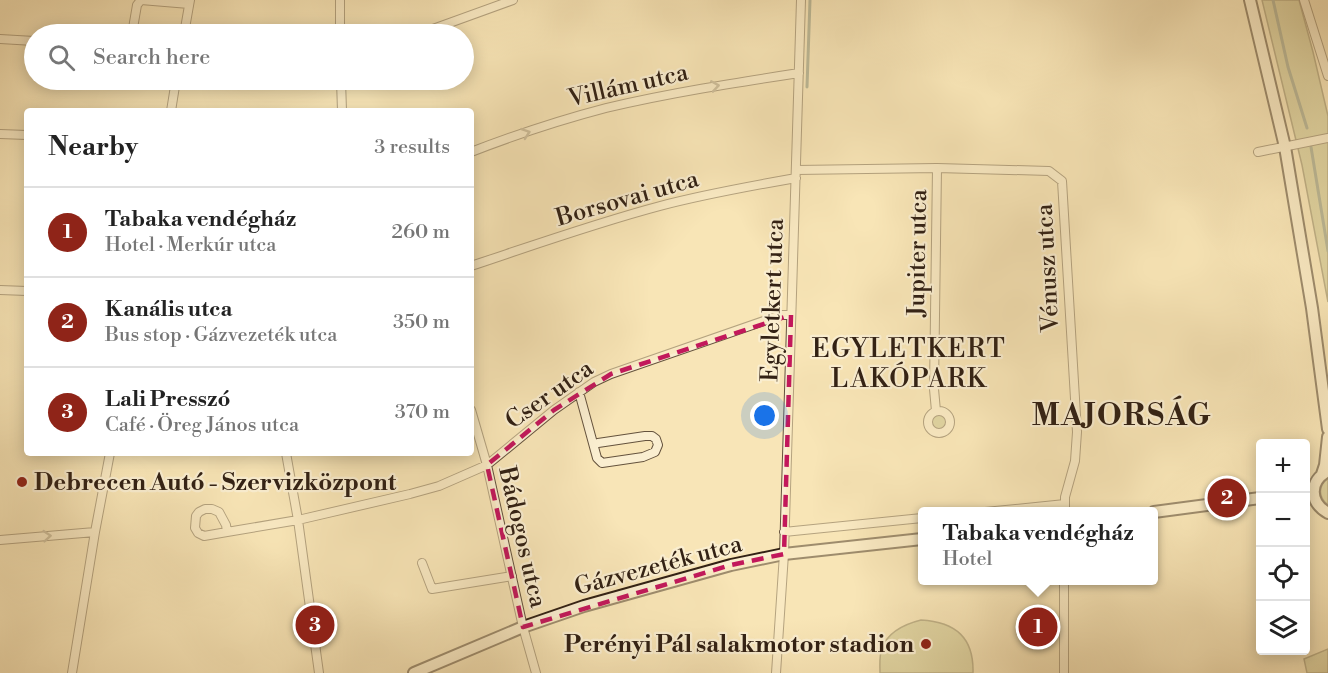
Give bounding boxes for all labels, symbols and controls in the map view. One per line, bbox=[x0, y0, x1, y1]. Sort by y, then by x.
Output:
search box bbox=[24, 24, 474, 90]
icon: search bbox=[45, 41, 78, 74]
text: Search here bbox=[93, 44, 210, 71]
street label: Villám utca bbox=[564, 57, 692, 115]
one-way arrow bbox=[711, 80, 720, 92]
one-way arrow bbox=[520, 127, 531, 140]
text: Nearby bbox=[48, 131, 138, 163]
text: 3 results bbox=[374, 135, 450, 160]
street label: Borsovai utca bbox=[551, 164, 703, 234]
street label: Jupiter utca bbox=[902, 188, 934, 318]
street label: Vénusz utca bbox=[1030, 202, 1066, 334]
text: Tabaka vendégház bbox=[105, 206, 296, 233]
street label: Egyletkert utca bbox=[755, 217, 791, 382]
text: 1 bbox=[63, 220, 72, 245]
text: 260 m bbox=[392, 220, 450, 245]
text: Hotel · Merkúr utca bbox=[105, 233, 276, 258]
text: Kanális utca bbox=[105, 296, 232, 323]
text: 2 bbox=[61, 310, 74, 335]
text: 350 m bbox=[393, 310, 450, 335]
text: Bus stop · Gázvezeték utca bbox=[105, 323, 337, 348]
district label: EGYLETKERT LAKÓPARK bbox=[812, 333, 1006, 395]
street label: Cser utca bbox=[500, 353, 600, 436]
text: Lali Presszó bbox=[105, 386, 231, 413]
district label: MAJORSÁG bbox=[1032, 395, 1212, 435]
text: 3 bbox=[61, 400, 74, 425]
text: 370 m bbox=[395, 400, 450, 425]
your location bbox=[750, 401, 779, 430]
text: Café · Öreg János utca bbox=[105, 413, 299, 438]
map controls bbox=[1256, 439, 1310, 655]
button: + bbox=[1256, 439, 1310, 493]
street label: Bádogos utca bbox=[491, 463, 553, 611]
place label: Debrecen Autó - Szervizközpont bbox=[34, 468, 397, 498]
marker: Debrecen Autó - Szervizközpont bbox=[15, 475, 29, 489]
pin: 2 bbox=[1208, 476, 1246, 520]
button: − bbox=[1256, 493, 1310, 547]
popup bbox=[918, 507, 1158, 585]
text: Tabaka vendégház bbox=[942, 520, 1134, 547]
street label: Gázvezeték utca bbox=[571, 529, 746, 603]
one-way arrow bbox=[43, 530, 52, 543]
text: Hotel bbox=[942, 547, 992, 572]
button: locate bbox=[1256, 547, 1310, 601]
button: layers bbox=[1256, 601, 1310, 655]
pin: 3 bbox=[296, 602, 334, 648]
pin: 1 bbox=[1018, 604, 1058, 650]
place label: Perényi Pál salakmotor stadion bbox=[564, 630, 914, 660]
marker: Perényi Pál salakmotor stadion bbox=[919, 637, 933, 651]

